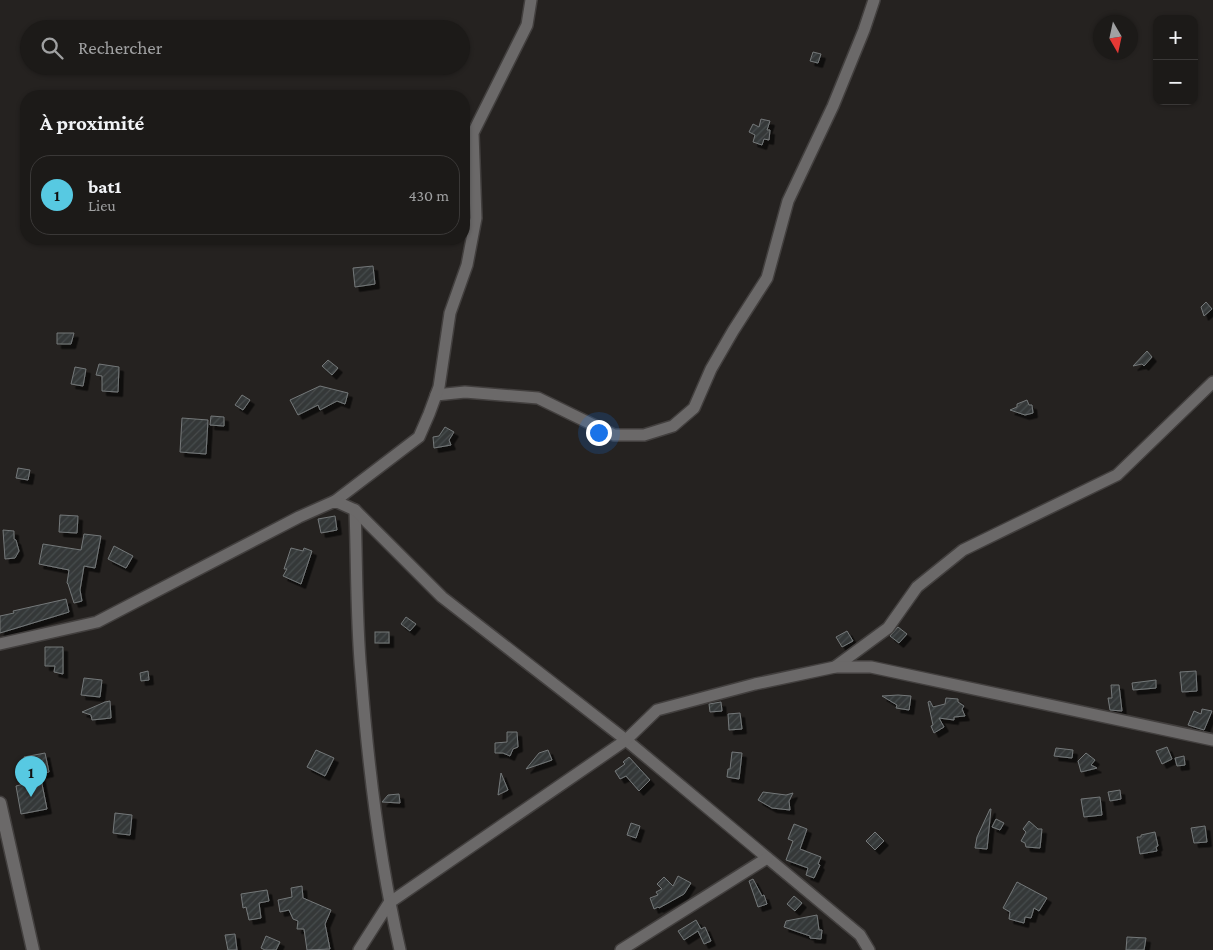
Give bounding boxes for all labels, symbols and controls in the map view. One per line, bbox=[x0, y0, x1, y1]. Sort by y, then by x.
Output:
north arrow bbox=[1093, 15, 1138, 60]
map controls bbox=[1153, 15, 1198, 105]
button: + bbox=[1153, 15, 1198, 60]
search box bbox=[20, 20, 470, 75]
icon: search bbox=[38, 34, 66, 62]
text: Rechercher bbox=[78, 37, 162, 58]
button: − bbox=[1153, 60, 1198, 105]
text: À proximité bbox=[40, 111, 144, 135]
text: bat1 bbox=[88, 176, 121, 197]
text: 1 bbox=[54, 187, 60, 204]
text: 430 m bbox=[408, 187, 449, 204]
text: Lieu bbox=[88, 197, 116, 214]
your location bbox=[586, 420, 612, 446]
pin: 1 bbox=[15, 756, 47, 797]

